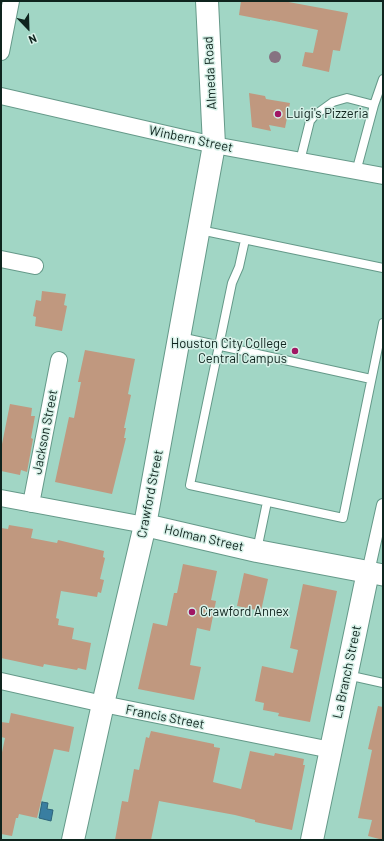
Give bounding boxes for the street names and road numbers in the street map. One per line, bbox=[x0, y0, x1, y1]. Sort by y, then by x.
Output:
street label: Almeda Road bbox=[200, 36, 220, 110]
street label: Winbern Street bbox=[148, 122, 234, 156]
street label: Jackson Street bbox=[29, 388, 61, 476]
street label: Crawford Street bbox=[134, 449, 166, 539]
street label: Holman Street bbox=[163, 521, 245, 555]
street label: La Branch Street bbox=[330, 624, 364, 720]
street label: Francis Street bbox=[124, 702, 206, 732]

